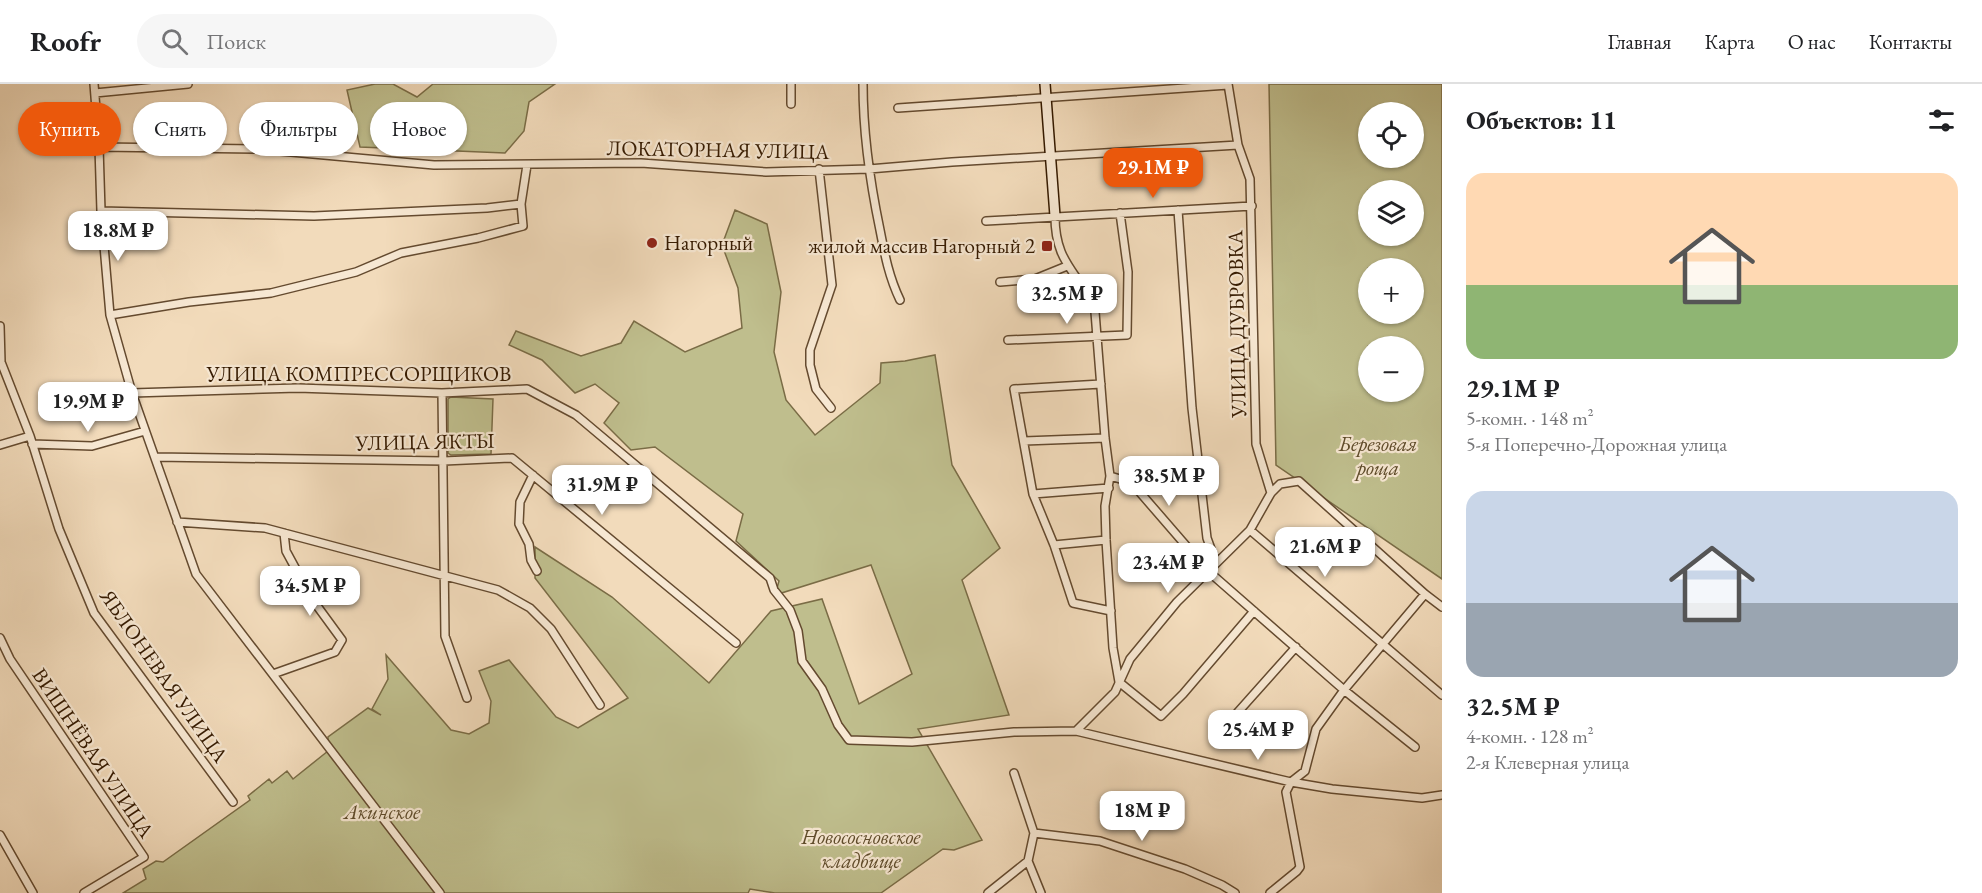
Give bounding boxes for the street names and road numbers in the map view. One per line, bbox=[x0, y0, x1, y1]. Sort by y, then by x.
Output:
street label: ЛОКАТОРНАЯ УЛИЦА bbox=[606, 134, 830, 165]
street label: УЛИЦА ДУБРОВКА bbox=[1221, 230, 1252, 419]
street label: УЛИЦА КОМПРЕССОРЩИКОВ bbox=[206, 360, 511, 387]
street label: УЛИЦА ЯКТЫ bbox=[354, 427, 495, 456]
street label: ЯБЛОНЕВАЯ УЛИЦА bbox=[94, 583, 235, 768]
street label: ВИШНЁВАЯ УЛИЦА bbox=[26, 662, 161, 843]

